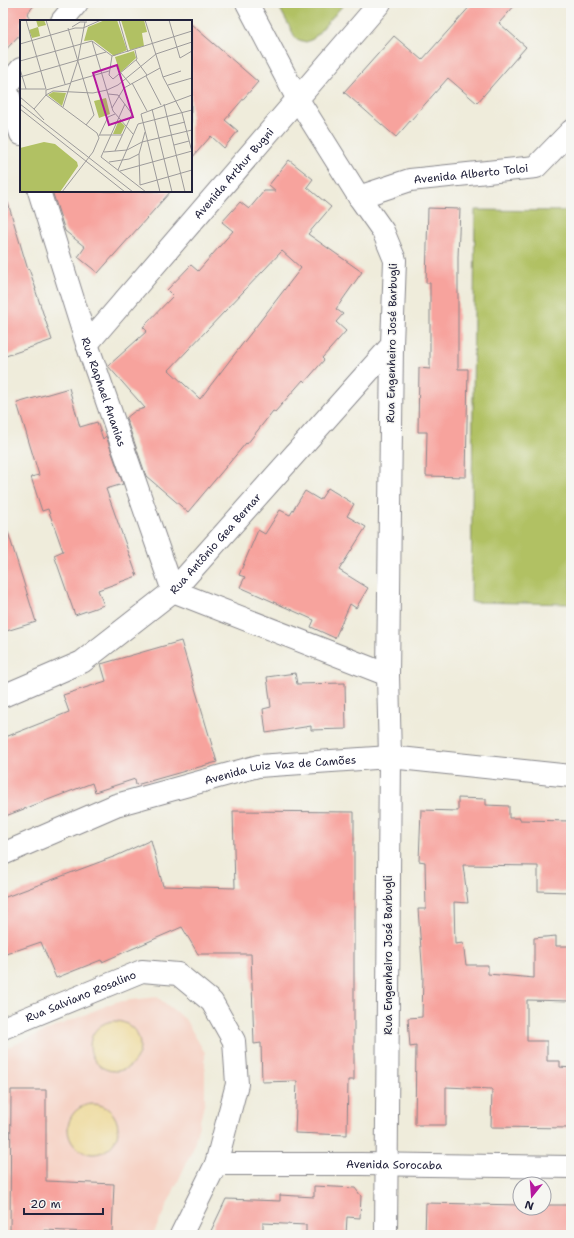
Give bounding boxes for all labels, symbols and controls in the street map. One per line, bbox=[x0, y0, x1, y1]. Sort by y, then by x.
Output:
inset map bbox=[20, 20, 192, 192]
street label: Avenida Arthur Bugni bbox=[190, 125, 277, 222]
street label: Avenida Alberto Toloi bbox=[413, 160, 529, 187]
street label: Rua Engenheiro José Barbugli bbox=[383, 263, 401, 423]
street label: Rua Raphael Ananias bbox=[78, 335, 130, 448]
street label: Rua Antônio Gea Bernar bbox=[166, 490, 264, 597]
street label: Avenida Luiz Vaz de Camões bbox=[203, 752, 357, 788]
street label: Rua Engenheiro José Barbugli bbox=[381, 875, 396, 1035]
street label: Rua Salviano Rosalino bbox=[23, 967, 139, 1026]
street label: Avenida Sorocaba bbox=[346, 1156, 442, 1173]
north arrow bbox=[512, 1176, 552, 1216]
scale bar bbox=[24, 1190, 103, 1216]
text: 20 m bbox=[30, 1196, 61, 1212]
text: N bbox=[523, 1197, 536, 1214]

